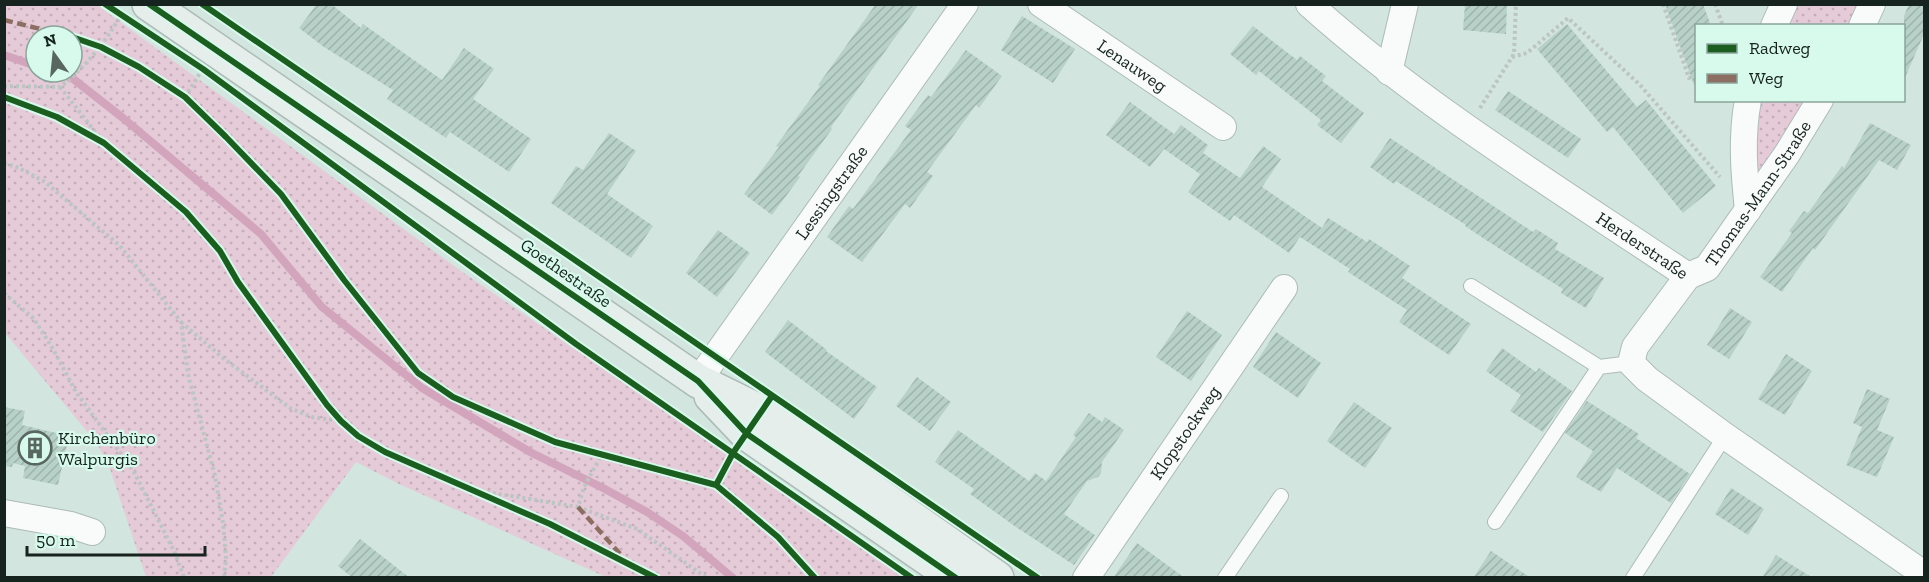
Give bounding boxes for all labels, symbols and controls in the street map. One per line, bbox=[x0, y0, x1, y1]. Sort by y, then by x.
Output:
north arrow bbox=[24, 24, 84, 84]
legend bbox=[1695, 24, 1905, 102]
text: N bbox=[42, 29, 59, 51]
street label: Lenauweg bbox=[1093, 34, 1171, 97]
text: Radweg bbox=[1749, 37, 1811, 59]
text: Weg bbox=[1749, 67, 1783, 89]
street label: Thomas-Mann-Straße bbox=[1700, 116, 1816, 271]
street label: Lessingstraße bbox=[791, 141, 872, 244]
street label: Herderstraße bbox=[1592, 207, 1693, 284]
street label: Goethestraße bbox=[516, 233, 616, 313]
street label: Klopstockweg bbox=[1145, 381, 1225, 484]
place label: Kirchenbüro Walpurgis bbox=[58, 427, 156, 470]
building icon: Kirchenbüro Walpurgis bbox=[17, 430, 53, 466]
scale bar bbox=[27, 519, 206, 557]
text: 50 m bbox=[36, 529, 76, 551]

